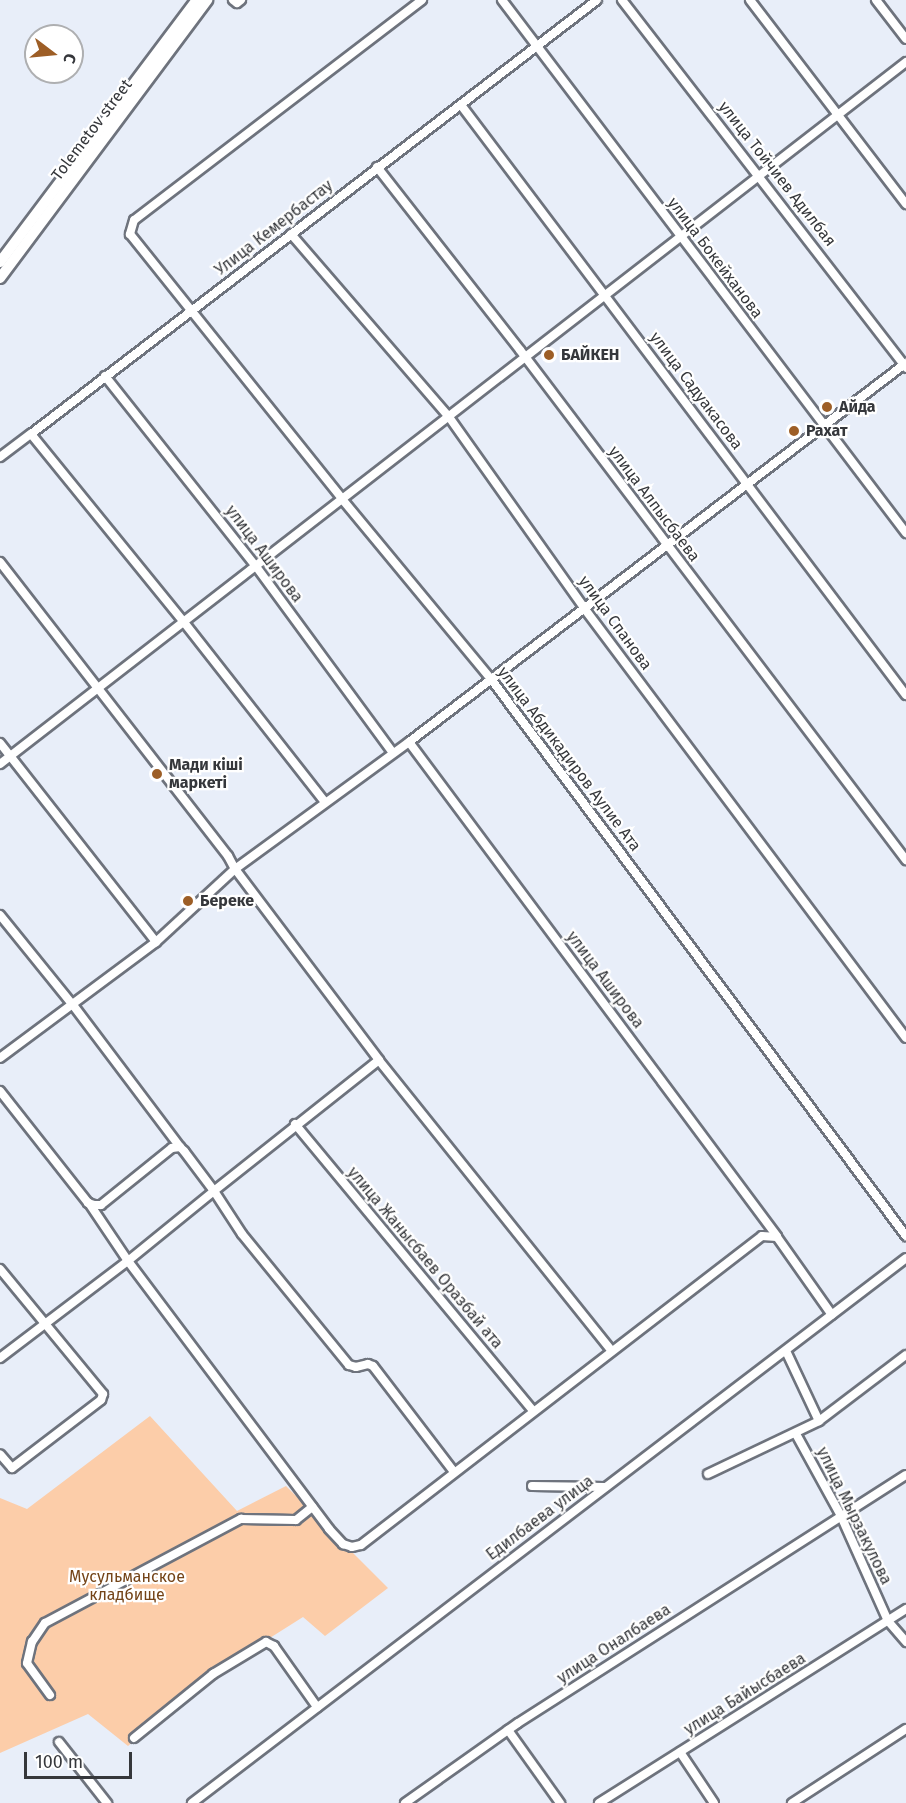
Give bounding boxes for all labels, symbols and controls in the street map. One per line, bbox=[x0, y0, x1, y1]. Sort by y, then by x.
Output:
north arrow bbox=[24, 24, 84, 84]
text: С bbox=[59, 51, 80, 66]
street label: Tolemetov street bbox=[48, 76, 136, 184]
street label: улица Тойчиев Адилбая bbox=[714, 98, 840, 250]
street label: Улица Кемербастау bbox=[211, 176, 337, 280]
street label: улица Бокейханова bbox=[663, 194, 767, 322]
street label: улица Садуакасова bbox=[645, 328, 747, 454]
place label: БАЙКЕН bbox=[561, 345, 619, 365]
marker: БАЙКЕН bbox=[542, 348, 556, 362]
place label: Айда bbox=[839, 397, 876, 417]
marker: Айда bbox=[820, 400, 834, 414]
place label: Рахат bbox=[806, 421, 847, 441]
marker: Рахат bbox=[787, 424, 801, 438]
street label: улица Алпысбаева bbox=[604, 442, 704, 566]
street label: улица Аширова bbox=[221, 502, 307, 606]
street label: улица Спанова bbox=[574, 572, 656, 674]
street label: улица Абдикадиров Аулие Ата bbox=[493, 663, 645, 855]
place label: Мади кіші маркеті bbox=[169, 755, 243, 793]
marker: Мади кіші маркеті bbox=[150, 767, 164, 781]
place label: Береке bbox=[200, 891, 254, 911]
marker: Береке bbox=[181, 894, 195, 908]
street label: улица Аширова bbox=[562, 928, 648, 1032]
street label: улица Жанысбаев Оразбай ата bbox=[343, 1163, 507, 1353]
street label: улица Мырзакулова bbox=[812, 1444, 896, 1588]
street label: Едилбаева улица bbox=[483, 1471, 597, 1565]
park label: Мусульманское кладбище bbox=[69, 1567, 185, 1605]
street label: улица Оналбаева bbox=[554, 1600, 674, 1688]
street label: улица Байысбаева bbox=[681, 1649, 809, 1739]
scale bar bbox=[27, 1740, 135, 1778]
text: 100 m bbox=[35, 1751, 83, 1773]

